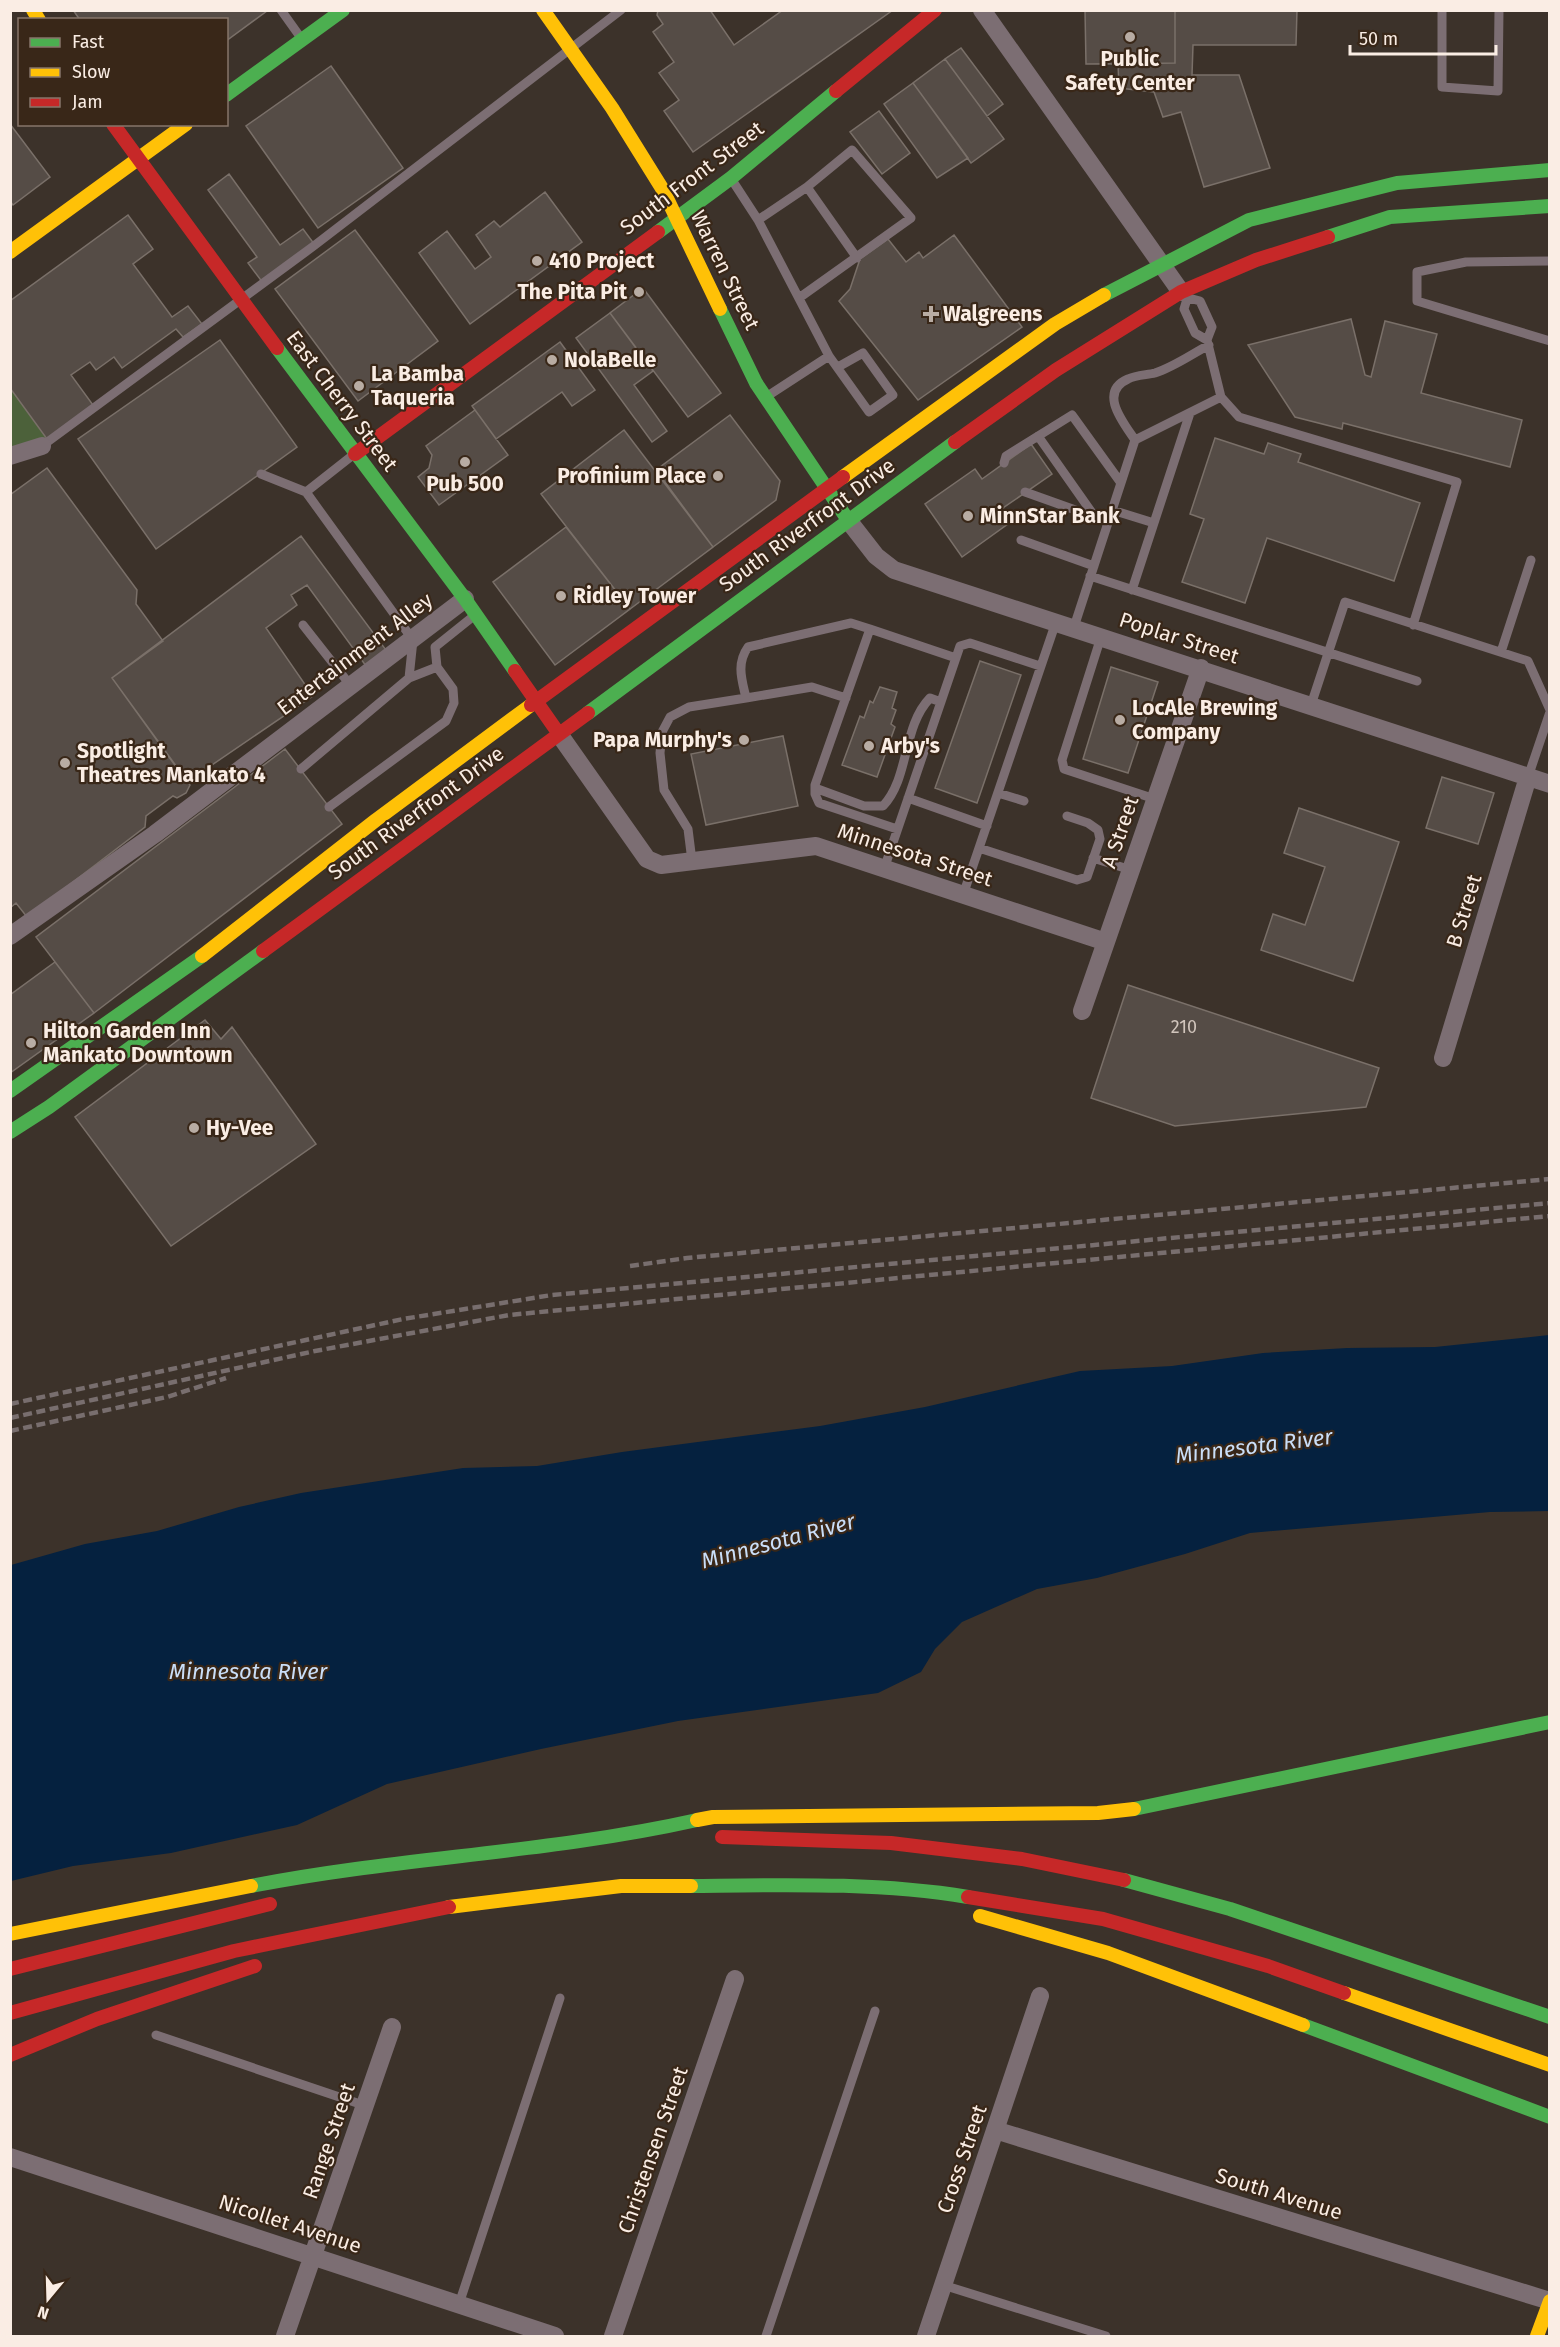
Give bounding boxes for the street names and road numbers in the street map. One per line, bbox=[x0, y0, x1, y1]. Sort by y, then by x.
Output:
street label: South Front Street bbox=[615, 115, 769, 240]
street label: Warren Street bbox=[685, 206, 765, 334]
street label: East Cherry Street bbox=[281, 325, 404, 477]
street label: South Riverfront Drive bbox=[714, 452, 900, 598]
street label: Entertainment Alley bbox=[272, 587, 438, 721]
street label: Poplar Street bbox=[1116, 606, 1243, 670]
street label: South Riverfront Drive bbox=[323, 740, 509, 886]
street label: A Street bbox=[1096, 792, 1145, 871]
street label: Minnesota Street bbox=[834, 818, 996, 892]
street label: B Street bbox=[1441, 871, 1488, 951]
street label: Christensen Street bbox=[612, 2063, 694, 2237]
street label: Range Street bbox=[297, 2079, 361, 2202]
street label: Cross Street bbox=[931, 2101, 993, 2217]
street label: South Avenue bbox=[1213, 2162, 1345, 2226]
street label: Nicollet Avenue bbox=[215, 2189, 365, 2259]

